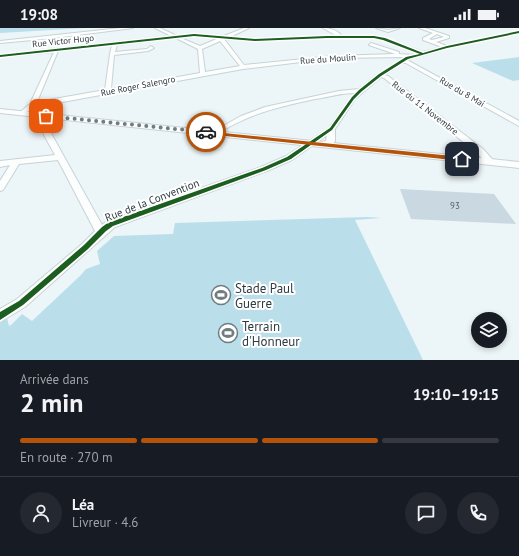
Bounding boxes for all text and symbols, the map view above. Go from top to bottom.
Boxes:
text: 19:08 [20,5,58,24]
street label: Rue Victor Hugo [31,32,95,49]
street label: Rue du Moulin [300,51,356,66]
street label: Rue Roger Salengro [100,73,176,98]
street label: Rue du 8 Mai [438,74,487,109]
street label: Rue du 11 Novembre [390,78,461,137]
pin [29,99,63,133]
icon: bag [35,105,57,127]
courier [186,112,226,152]
icon: car [195,121,217,143]
pin [445,142,479,176]
icon: home [451,148,473,170]
street label: Rue de la Convention [103,176,201,224]
house number: 93 [450,200,460,211]
place label: Stade Paul Guerre [235,280,294,312]
sports icon: Stade Paul Guerre [210,284,232,306]
map controls [471,312,507,348]
button: layers [471,312,507,348]
place label: Terrain d'Honneur [242,318,300,350]
sports icon: Terrain d'Honneur [217,322,239,344]
text: Arrivée dans [20,371,89,388]
text: 19:10–19:15 [413,385,499,404]
text: 2 min [20,386,83,419]
text: En route · 270 m [20,449,113,466]
button: person [20,492,62,534]
button: chat [405,492,447,534]
button: phone [457,492,499,534]
text: Léa [72,495,94,514]
text: Livreur · 4.6 [72,514,138,531]

